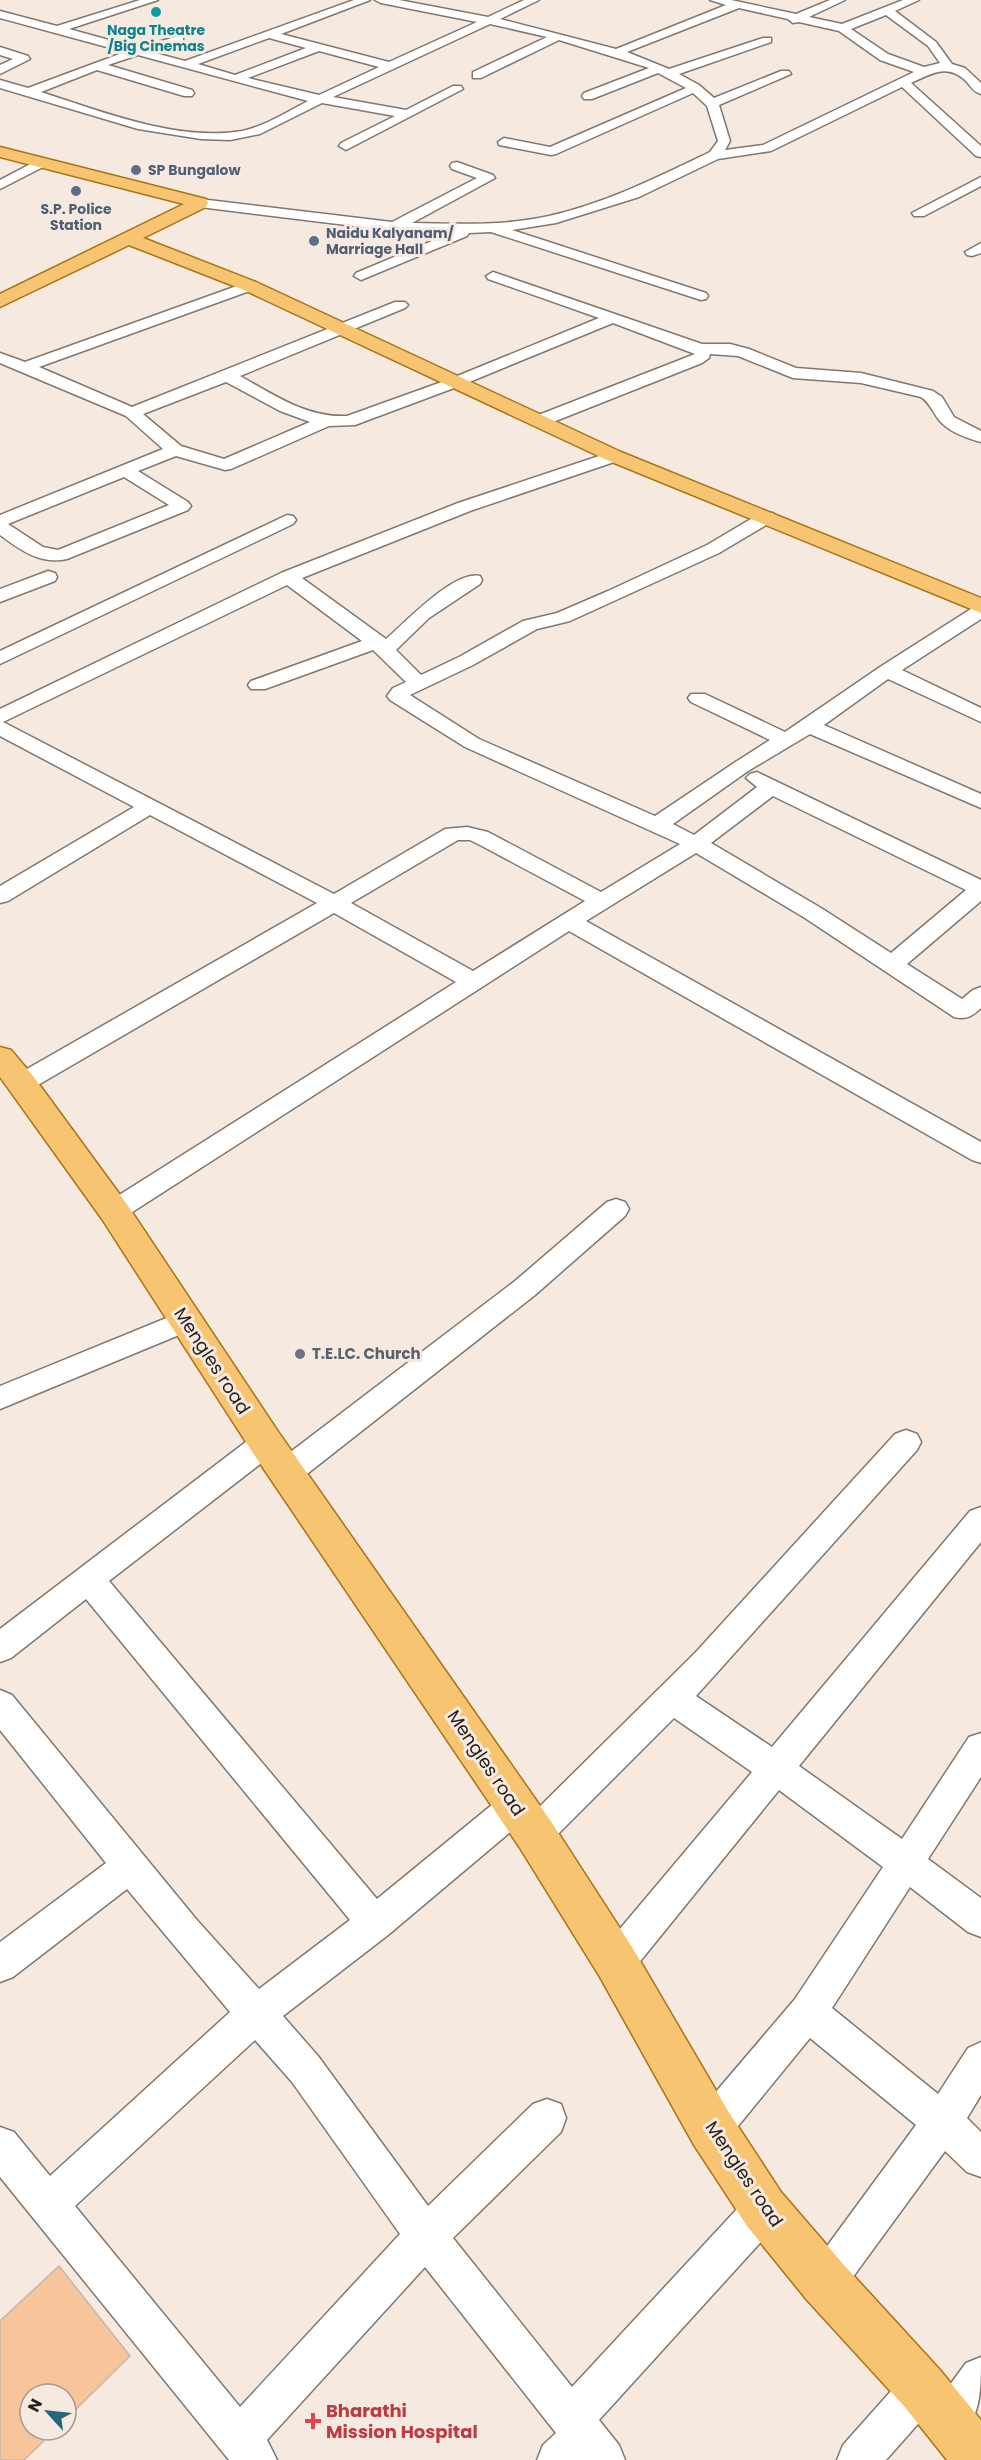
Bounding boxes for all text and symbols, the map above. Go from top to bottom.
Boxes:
marker: Naga Theatre /Big Cinemas [149,5,163,19]
place label: Naga Theatre /Big Cinemas [107,20,205,56]
place label: SP Bungalow [148,160,241,180]
marker: SP Bungalow [129,163,143,177]
marker: S.P. Police Station [69,184,83,198]
place label: S.P. Police Station [40,199,112,235]
place label: Naidu Kalyanam/ Marriage Hall [326,223,455,259]
marker: Naidu Kalyanam/ Marriage Hall [307,234,321,248]
street label: Mengles road [169,1302,256,1419]
place label: T.E.LC. Church [312,1343,421,1364]
marker: T.E.LC. Church [293,1347,307,1361]
street label: Mengles road [442,1705,531,1821]
street label: Mengles road [700,2116,789,2232]
north arrow [18,2382,78,2442]
text: N [22,2395,48,2416]
place label: Bharathi Mission Hospital [326,2398,478,2444]
marker: Bharathi Mission Hospital [304,2412,322,2430]

